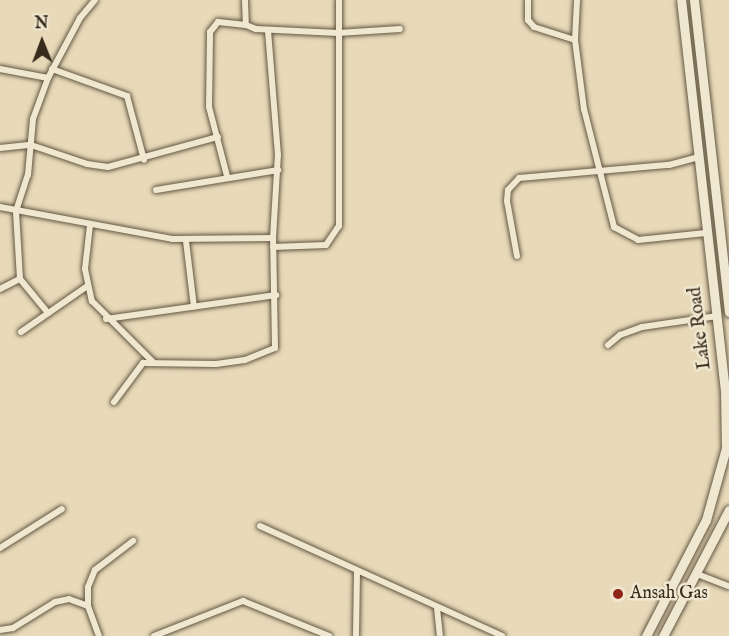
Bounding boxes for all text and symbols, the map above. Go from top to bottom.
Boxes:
north arrow [12,12,72,72]
text: N [35,14,49,34]
street label: Lake Road [685,286,717,370]
place label: Ansah Gas [630,583,708,605]
marker: Ansah Gas [611,587,625,601]

